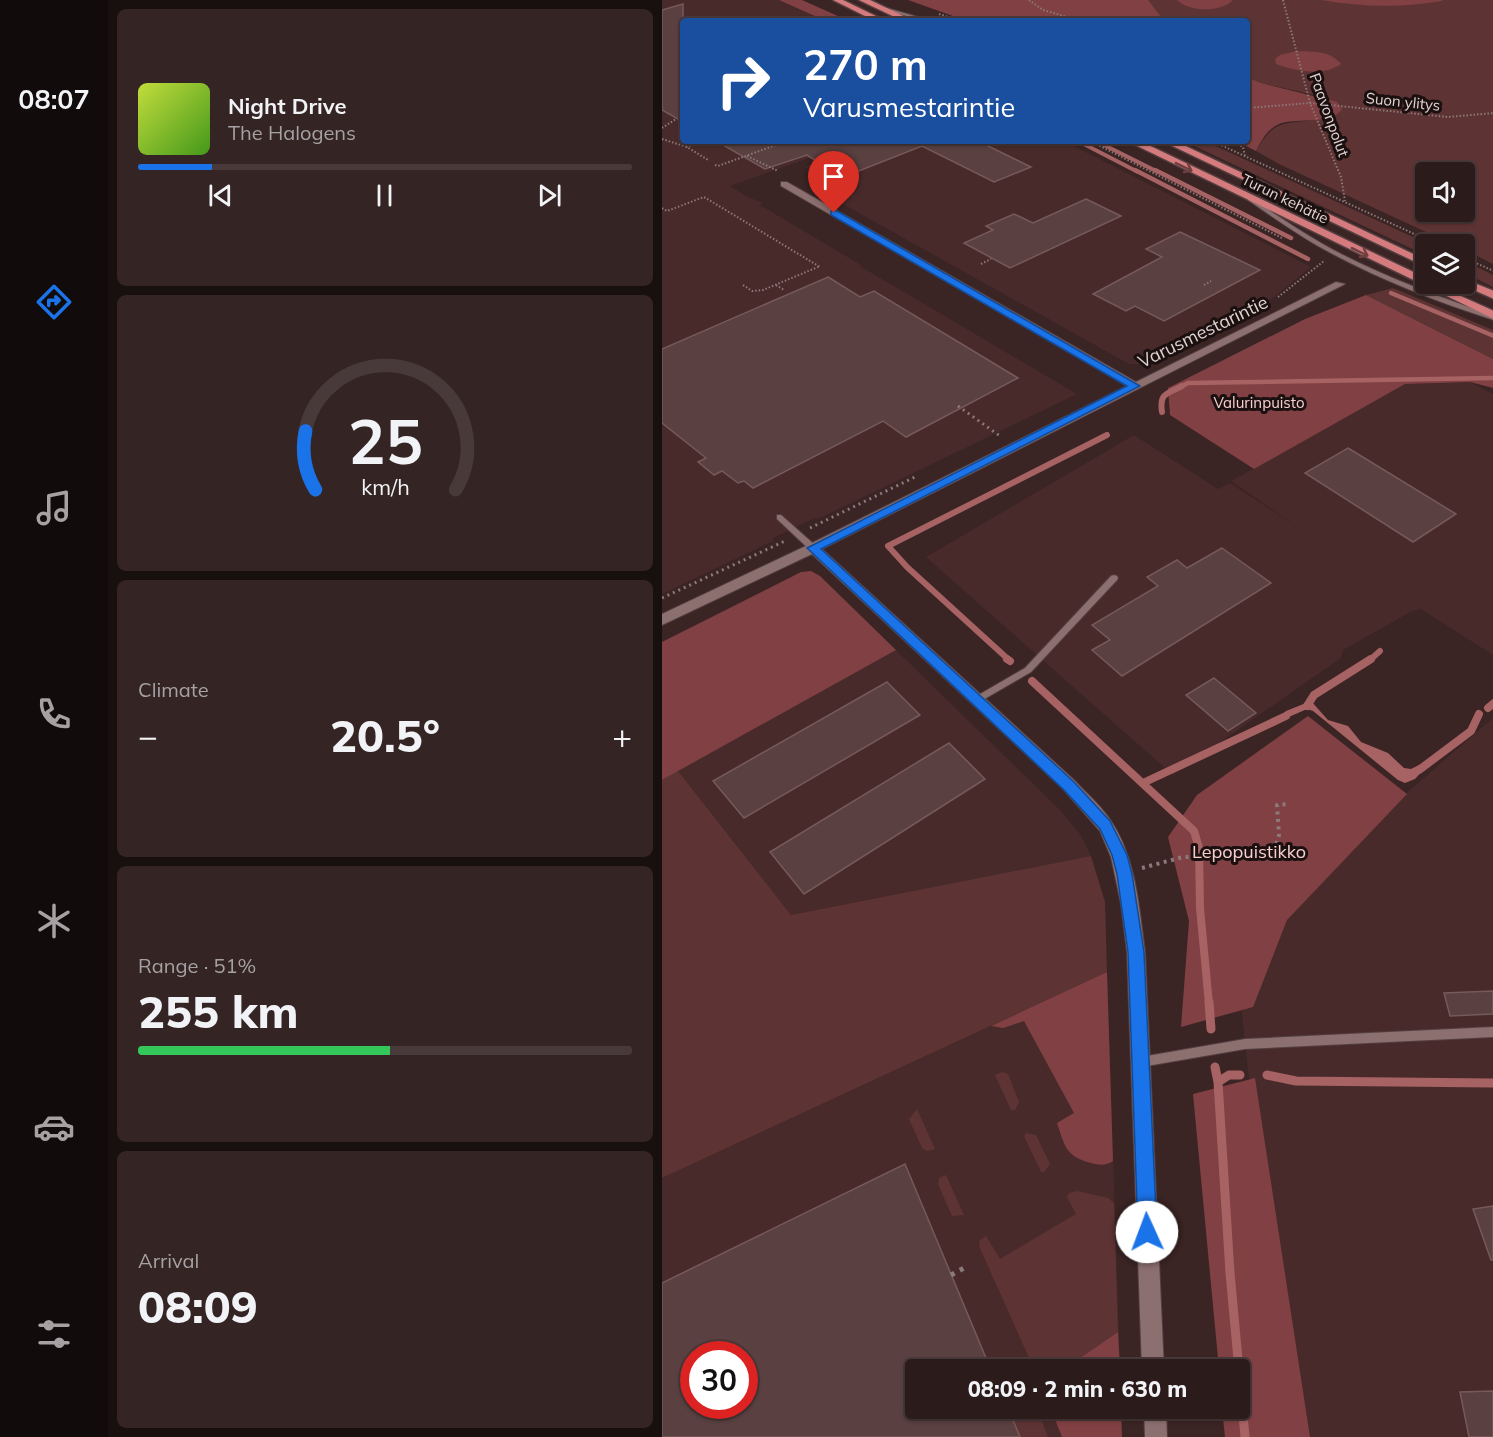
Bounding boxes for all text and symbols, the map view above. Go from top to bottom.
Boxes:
text: 270 m [803,38,928,91]
icon: right [704,42,782,120]
street label: Paavonpolut [1306,70,1353,159]
text: 08:07 [18,82,90,116]
street label: Suon ylitys [1365,88,1441,115]
text: Varusmestarintie [803,90,1015,124]
text: Night Drive [228,92,347,120]
text: The Halogens [228,120,356,145]
pin [808,151,859,213]
icon: arrive [817,160,850,193]
one-way arrow [1175,162,1193,173]
map controls [1415,162,1475,294]
button: sound [1415,162,1475,222]
street label: Turun kehätie [1239,169,1332,228]
icon: previous [204,179,237,212]
icon: pause [368,179,401,212]
icon: next [533,179,566,212]
button: layers [1415,234,1475,294]
one-way arrow [1350,246,1368,258]
icon: directions [33,281,75,323]
street label: Varusmestarintie [1134,290,1271,373]
park label: Valurinpuisto [1214,393,1304,412]
text: 25 [348,401,422,480]
text: km/h [361,473,409,500]
icon: music [33,487,75,529]
text: Climate [138,677,209,702]
icon: phone [33,693,75,735]
text: 20.5° [330,707,440,763]
text: − [138,715,158,756]
text: + [612,715,632,756]
park label: Lepopuistikko [1192,840,1306,863]
icon: climate [33,900,75,942]
text: Range · 51% [138,953,256,978]
text: 255 km [138,983,299,1039]
icon: car [33,1106,75,1148]
position arrow [1115,1200,1179,1264]
text: Arrival [138,1248,199,1273]
text: 08:09 [138,1278,258,1334]
icon: filters [33,1313,75,1355]
speed limit sign: 30 [680,1341,758,1419]
text: 08:09 · 2 min · 630 m [968,1375,1187,1403]

